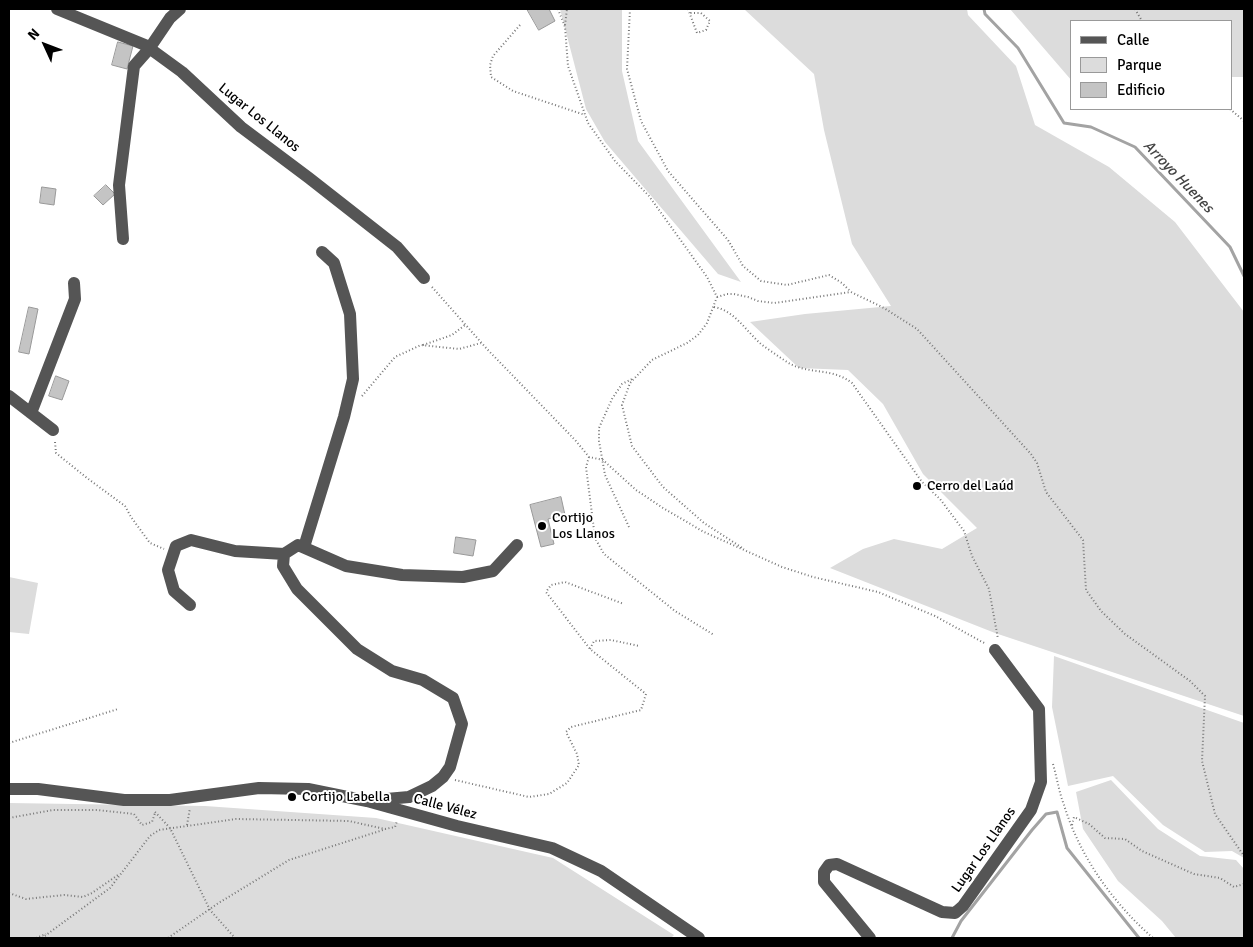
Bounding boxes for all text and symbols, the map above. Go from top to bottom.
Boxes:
north arrow [20,20,70,70]
legend [1070,20,1233,110]
text: N [24,25,43,44]
text: Calle [1117,31,1150,49]
text: Parque [1117,56,1162,74]
street label: Lugar Los Llanos [215,80,303,156]
text: Edificio [1117,81,1165,99]
water label: Arroyo Huenes [1139,137,1217,217]
place label: Cerro del Laúd [927,478,1014,494]
marker: Cerro del Laúd [911,480,923,492]
place label: Cortijo Los Llanos [552,510,615,542]
marker: Cortijo Los Llanos [536,520,548,532]
place label: Cortijo Labella [302,789,390,805]
street label: Calle Vélez [411,790,479,824]
marker: Cortijo Labella [286,791,298,803]
street label: Lugar Los Llanos [948,804,1020,896]

